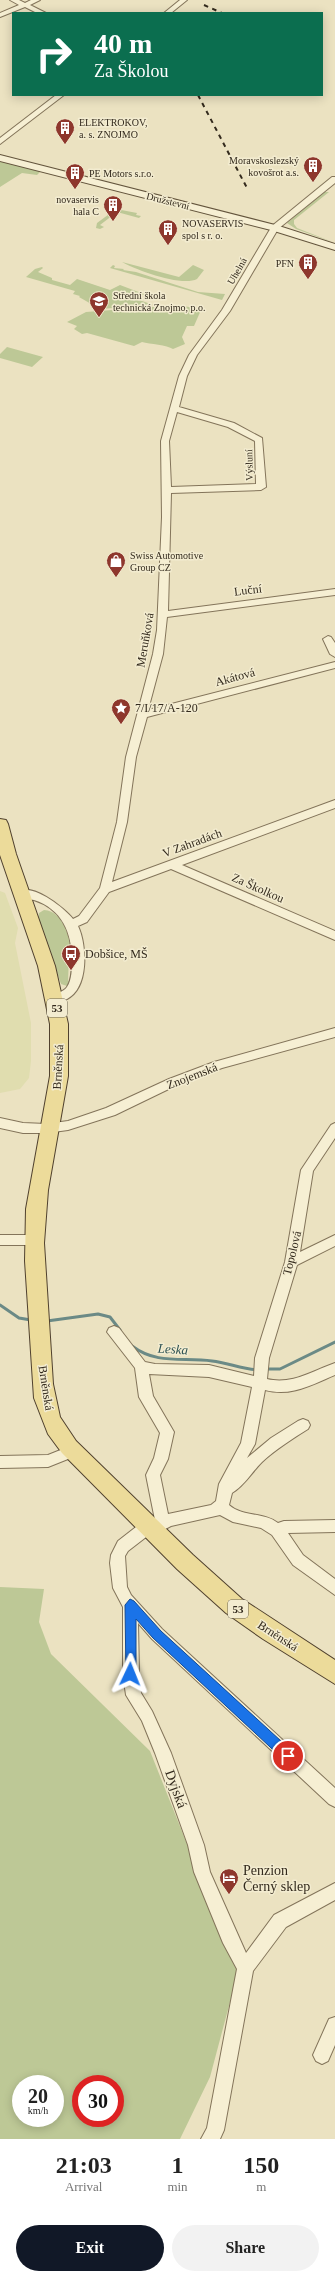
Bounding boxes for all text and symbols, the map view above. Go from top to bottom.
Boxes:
icon: right [28,28,80,80]
text: 40 m [94,28,152,59]
text: Za Školou [94,61,169,81]
building icon: ELEKTROKOV, a. s. ZNOJMO [54,117,76,145]
place label: ELEKTROKOV, a. s. ZNOJMO [79,117,147,140]
place label: Moravskoslezský kovošrot a.s. [229,155,299,178]
building icon: Moravskoslezský kovošrot a.s. [302,155,324,183]
building icon: PE Motors s.r.o. [64,162,86,190]
place label: PE Motors s.r.o. [89,168,154,179]
street label: Družstevní [145,190,191,212]
place label: novaservis hala C [56,194,99,217]
building icon: novaservis hala C [102,194,124,222]
building icon: NOVASERVIS spol s r. o. [157,218,179,246]
place label: NOVASERVIS spol s r. o. [182,218,243,241]
building icon: PFN [297,252,319,280]
street label: Uhelná [225,255,249,286]
place label: PFN [276,258,294,269]
school or university icon: Střední škola technická Znojmo, p.o. [88,290,110,318]
place label: Střední škola technická Znojmo, p.o. [113,290,205,313]
street label: Výsluní [243,449,255,481]
shop icon: Swiss Automotive Group CZ [105,550,127,578]
place label: Swiss Automotive Group CZ [130,550,204,573]
street label: Luční [233,581,263,599]
street label: Meruňková [133,611,157,668]
street label: Akátová [214,665,257,689]
place icon: 7/I/17/A-120 [110,697,132,725]
place label: 7/I/17/A-120 [135,701,198,715]
street label: V Zahradách [160,826,224,860]
street label: Za Školkou [230,870,286,906]
bus stop icon: Dobšice, MŠ [60,943,82,971]
place label: Dobšice, MŠ [85,947,148,961]
road number: 53 [47,999,67,1017]
street label: Brněnská [50,1043,66,1090]
street label: Znojemská [165,1060,220,1092]
street label: Topolová [280,1229,304,1277]
water label: Leska [156,1340,189,1358]
street label: Brněnská [36,1365,57,1412]
road number: 53 [228,1600,248,1618]
street label: Brněnská [255,1618,301,1655]
position arrow [109,1653,151,1695]
pin [271,1739,305,1773]
icon: arrive [277,1745,299,1767]
street label: Dyjská [162,1768,190,1811]
place label: Penzion Černý sklep [243,1863,310,1894]
hotel icon: Penzion Černý sklep [218,1867,240,1895]
speed limit sign: 30 [72,2075,124,2127]
text: 20 [28,2085,48,2107]
text: km/h [28,2105,48,2116]
text: 21:03 [56,2152,112,2178]
text: 1 [171,2152,183,2178]
text: 150 [243,2152,279,2178]
text: Arrival [65,2179,102,2194]
text: min [167,2179,188,2194]
text: m [256,2179,266,2194]
button: Exit [16,2225,164,2271]
button: Share [172,2225,319,2271]

